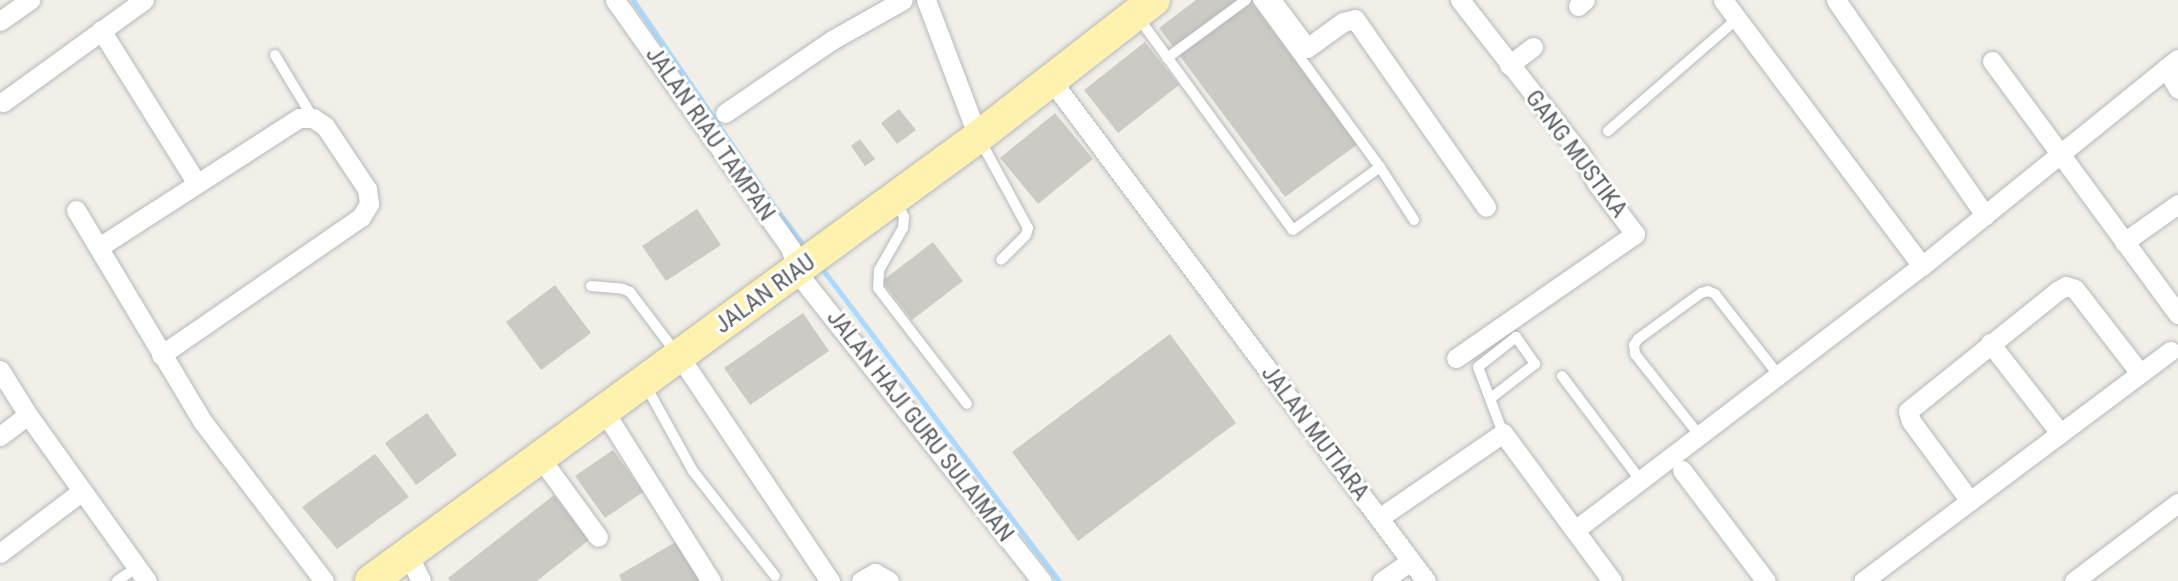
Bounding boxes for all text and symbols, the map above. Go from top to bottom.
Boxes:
street label: JALAN RIAU TAMPAN [639,41,781,227]
street label: GANG MUSTIKA [1519,85,1633,223]
street label: JALAN RIAU [709,248,821,340]
street label: JALAN HAJI GURU SULAIMAN [820,304,1020,548]
street label: JALAN MUTIARA [1255,360,1375,506]

